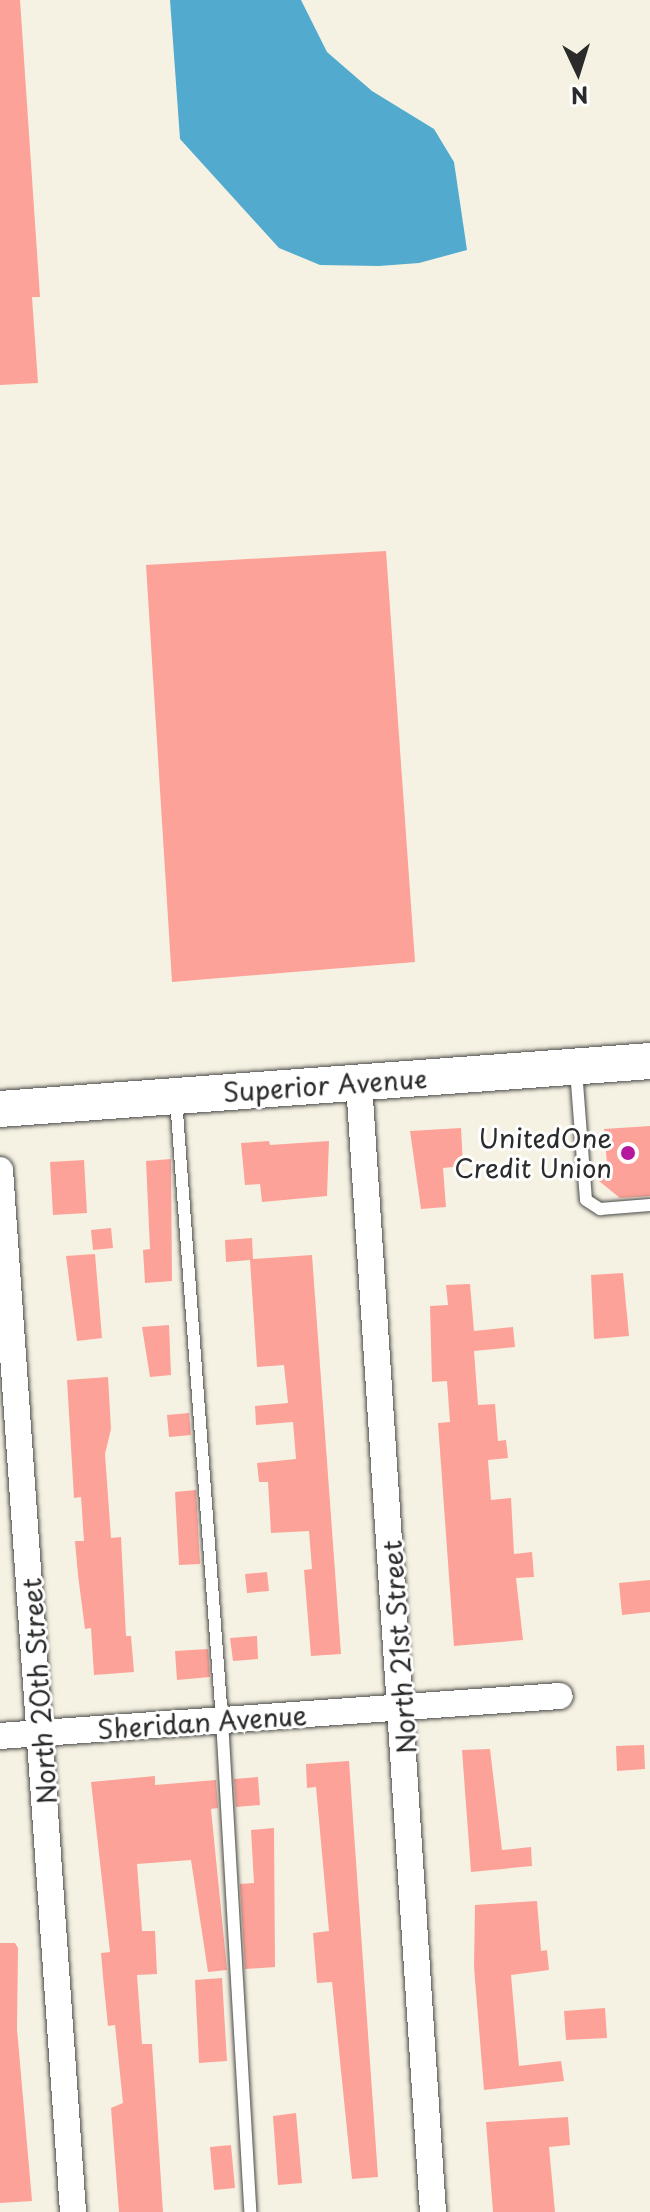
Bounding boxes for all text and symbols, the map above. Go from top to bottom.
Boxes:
north arrow [538,32,618,112]
text: N [570,79,590,114]
street label: Superior Avenue [223,1062,427,1108]
place label: UnitedOne Credit Union [452,1122,612,1184]
marker: UnitedOne Credit Union [619,1144,637,1162]
street label: North 21st Street [376,1537,422,1757]
street label: North 20th Street [15,1576,63,1806]
street label: Sheridan Avenue [97,1699,307,1745]

